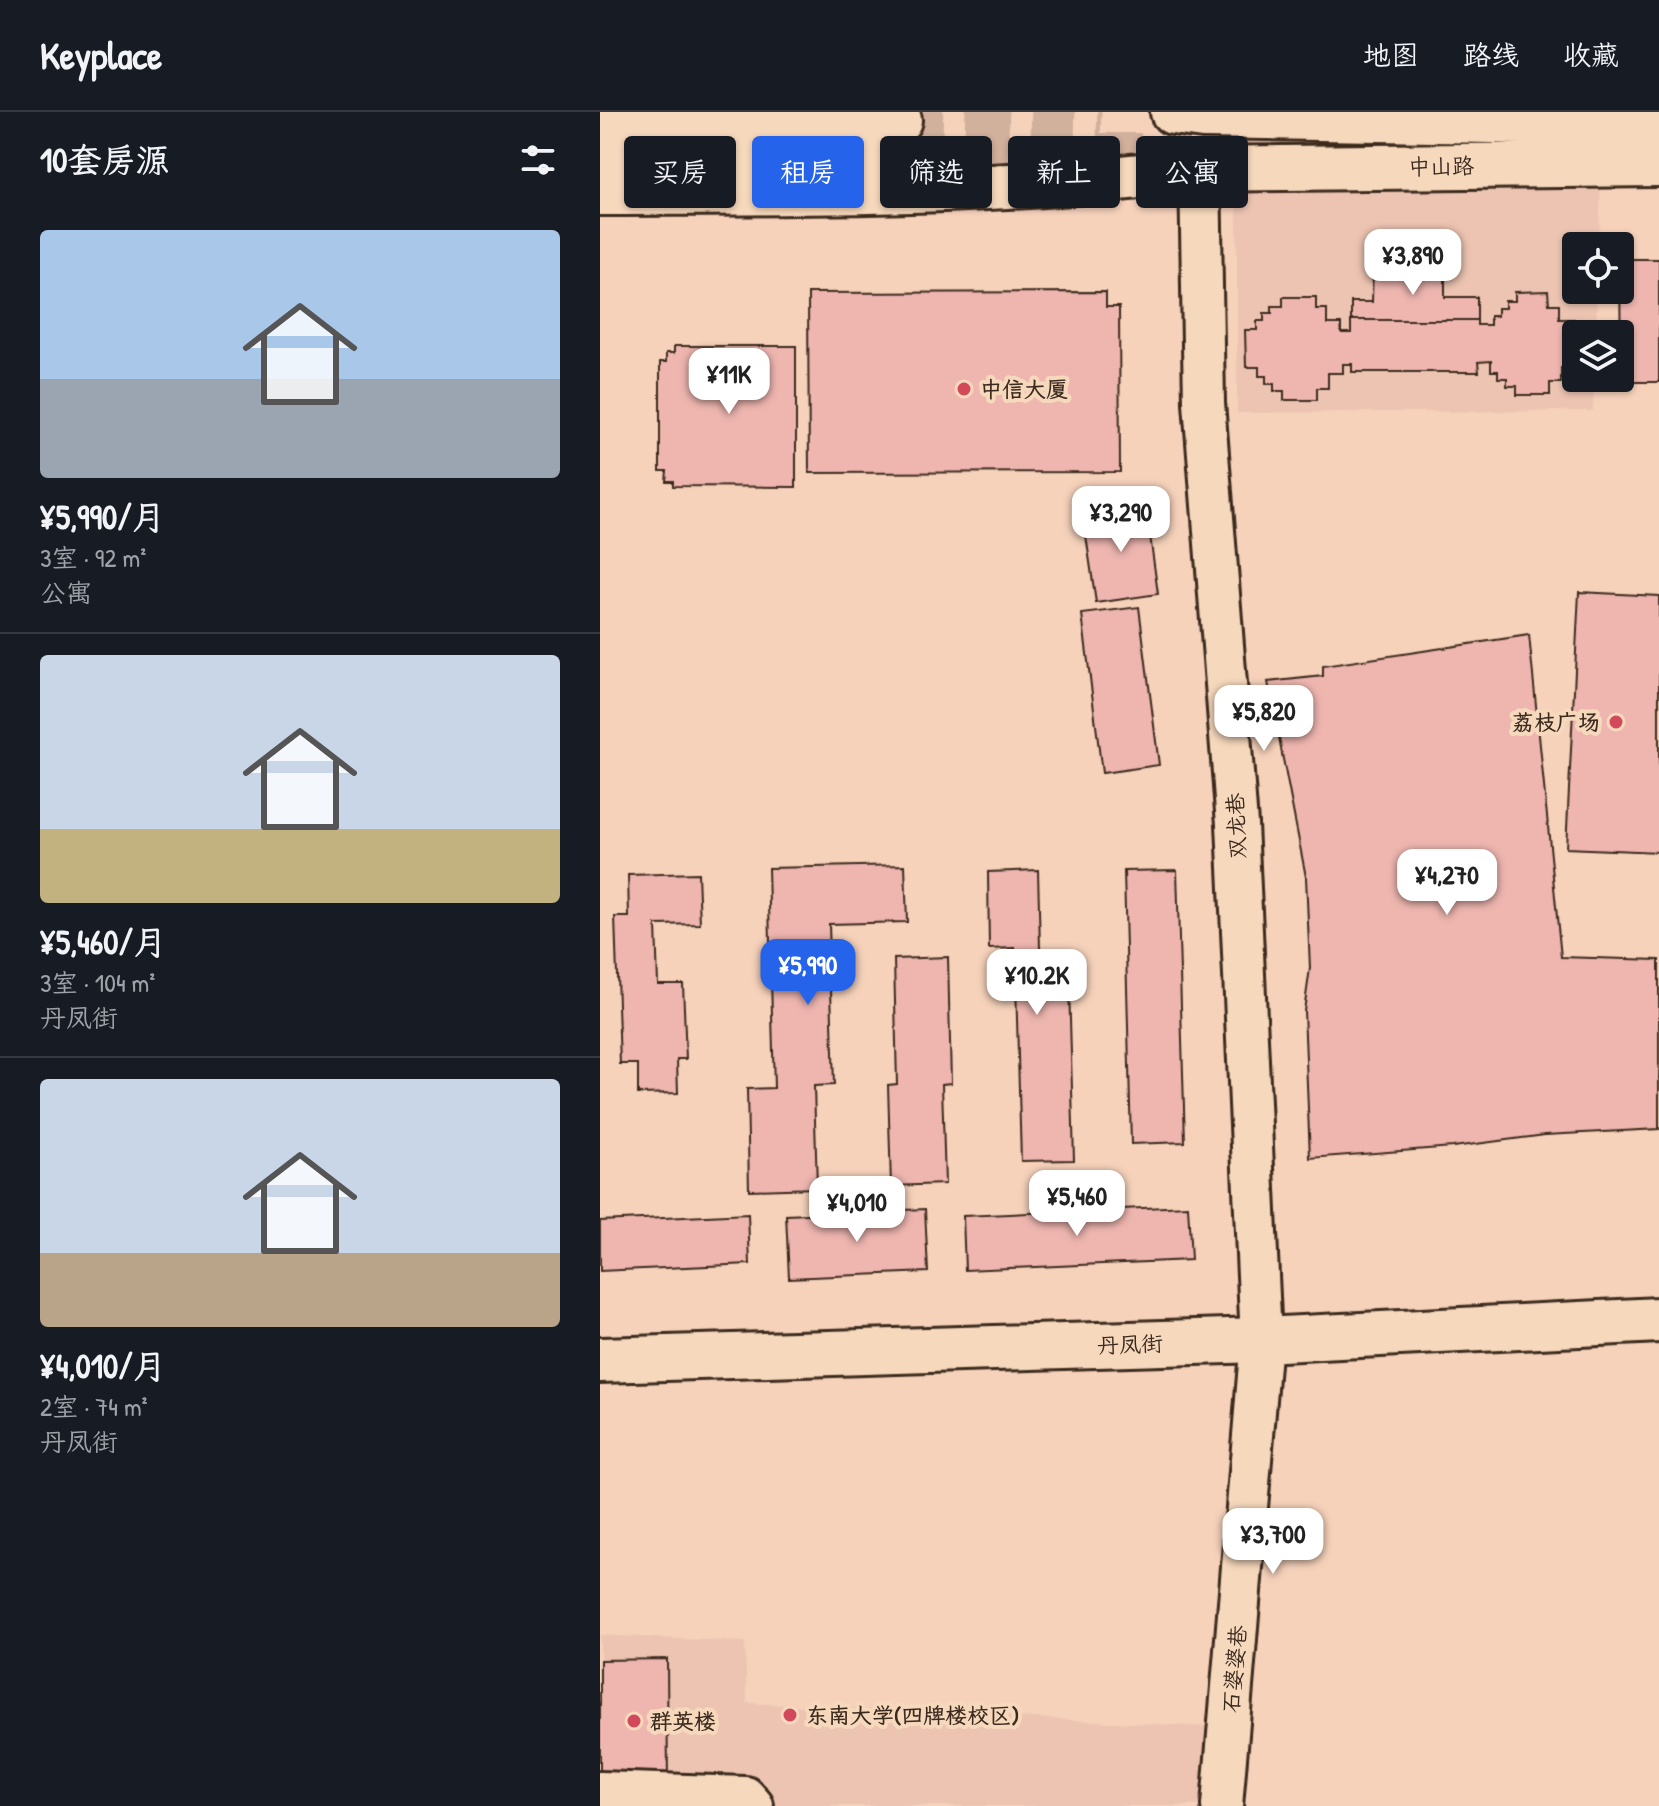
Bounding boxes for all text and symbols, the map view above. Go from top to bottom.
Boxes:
text: Keyplace [40,29,162,81]
text: 地图 [1363,36,1419,74]
text: 路线 [1463,36,1519,74]
text: 收藏 [1563,36,1619,74]
chip: 买房 [624,136,736,208]
chip: 租房 [752,136,864,208]
chip: 筛选 [880,136,992,208]
chip: 新上 [1008,136,1120,208]
chip: 公寓 [1136,136,1248,208]
text: 10套房源 [40,137,170,183]
icon: filters [516,138,560,182]
street label: 中山路 [1408,150,1474,182]
pin: ¥3,890 [1348,229,1478,297]
map controls [1562,232,1634,392]
button: locate [1562,232,1634,304]
text: ¥3,890 [1382,237,1444,272]
icon: home [228,282,372,426]
button: layers [1562,320,1634,392]
pin: ¥11K [682,348,776,416]
text: ¥11K [707,356,751,391]
place label: 中信大厦 [980,374,1068,404]
marker: 中信大厦 [955,380,973,398]
pin: ¥3,290 [1056,486,1186,554]
text: ¥5,990/月 [40,494,166,540]
text: ¥3,290 [1090,494,1152,529]
text: 3室 · 92 m² [40,540,146,575]
text: 公寓 [40,575,92,610]
pin: ¥5,820 [1199,685,1329,753]
text: ¥5,820 [1232,693,1296,728]
icon: home [228,707,372,851]
place label: 荔枝广场 [1512,707,1600,737]
marker: 荔枝广场 [1607,713,1625,731]
street label: 双龙巷 [1219,792,1253,860]
pin: ¥4,270 [1382,849,1512,917]
text: ¥4,270 [1415,857,1479,892]
text: ¥5,460/月 [40,919,167,965]
pin: ¥5,990 [743,939,873,1007]
text: ¥5,990 [778,947,838,982]
pin: ¥10.2K [972,949,1102,1017]
text: ¥10.2K [1005,957,1069,992]
text: 3室 · 104 m² [40,965,155,1000]
text: 丹凤街 [40,1000,118,1035]
icon: home [228,1131,372,1275]
pin: ¥5,460 [1012,1170,1142,1238]
pin: ¥4,010 [792,1176,922,1244]
text: ¥5,460 [1047,1178,1107,1213]
text: ¥4,010 [827,1184,887,1219]
street label: 丹凤街 [1096,1328,1164,1360]
text: ¥4,010/月 [40,1343,167,1389]
text: 2室 · 74 m² [40,1389,148,1424]
text: 丹凤街 [40,1424,118,1459]
pin: ¥3,700 [1208,1508,1338,1576]
text: ¥3,700 [1240,1516,1306,1551]
street label: 石婆婆巷 [1215,1624,1253,1714]
place label: 东南大学(四牌楼校区) [806,1700,1019,1730]
place label: 群英楼 [650,1706,716,1736]
marker: 东南大学(四牌楼校区) [781,1706,799,1724]
marker: 群英楼 [625,1712,643,1730]

